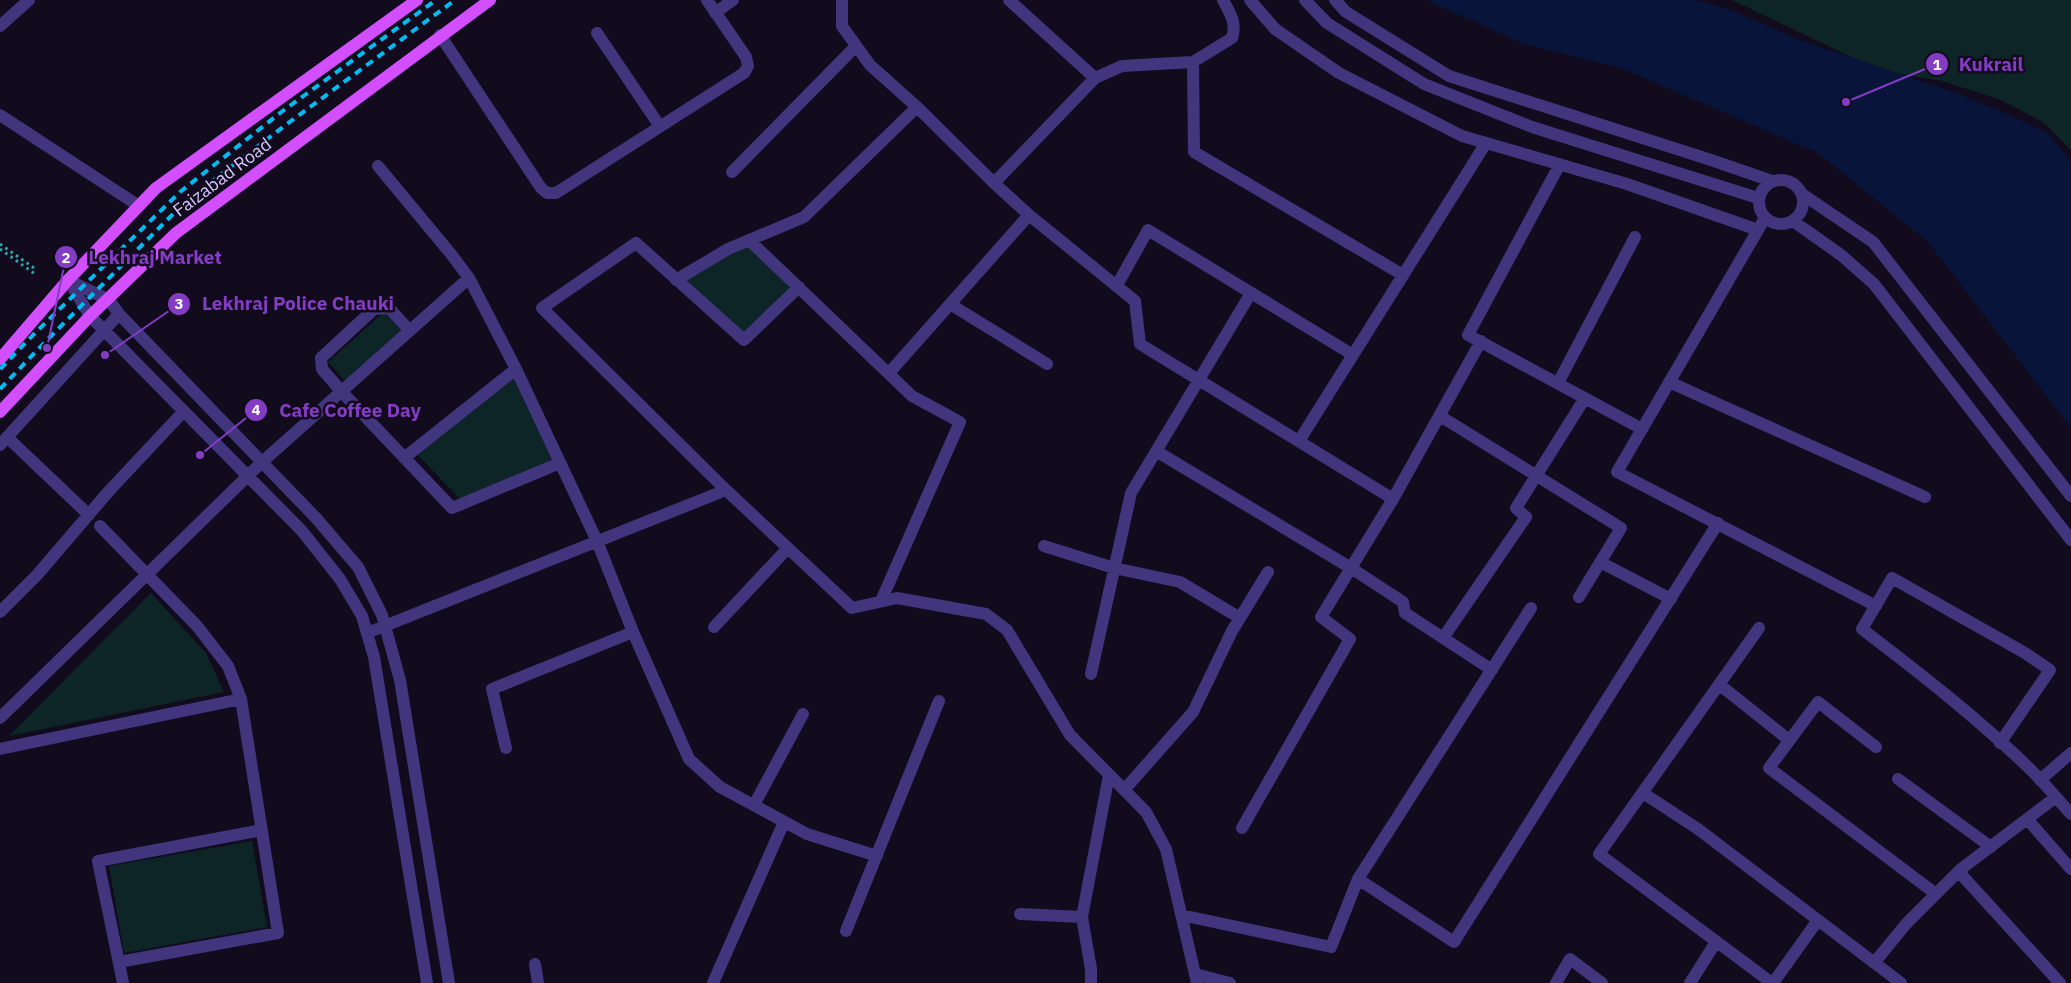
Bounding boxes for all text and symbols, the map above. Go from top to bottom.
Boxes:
callout: Kukrail [1924,47,2034,81]
text: Kukrail [1959,52,2024,76]
text: 1 [1932,55,1942,74]
street label: Faizabad Road [168,132,276,222]
callout: Lekhraj Market [54,240,232,274]
text: Lekhraj Market [88,245,222,269]
text: 2 [61,248,71,267]
callout: Lekhraj Police Chauki [166,287,404,321]
text: Lekhraj Police Chauki [202,291,394,315]
text: 3 [174,294,184,313]
callout: Cafe Coffee Day [244,393,430,427]
text: Cafe Coffee Day [279,398,422,422]
text: 4 [251,400,261,419]

